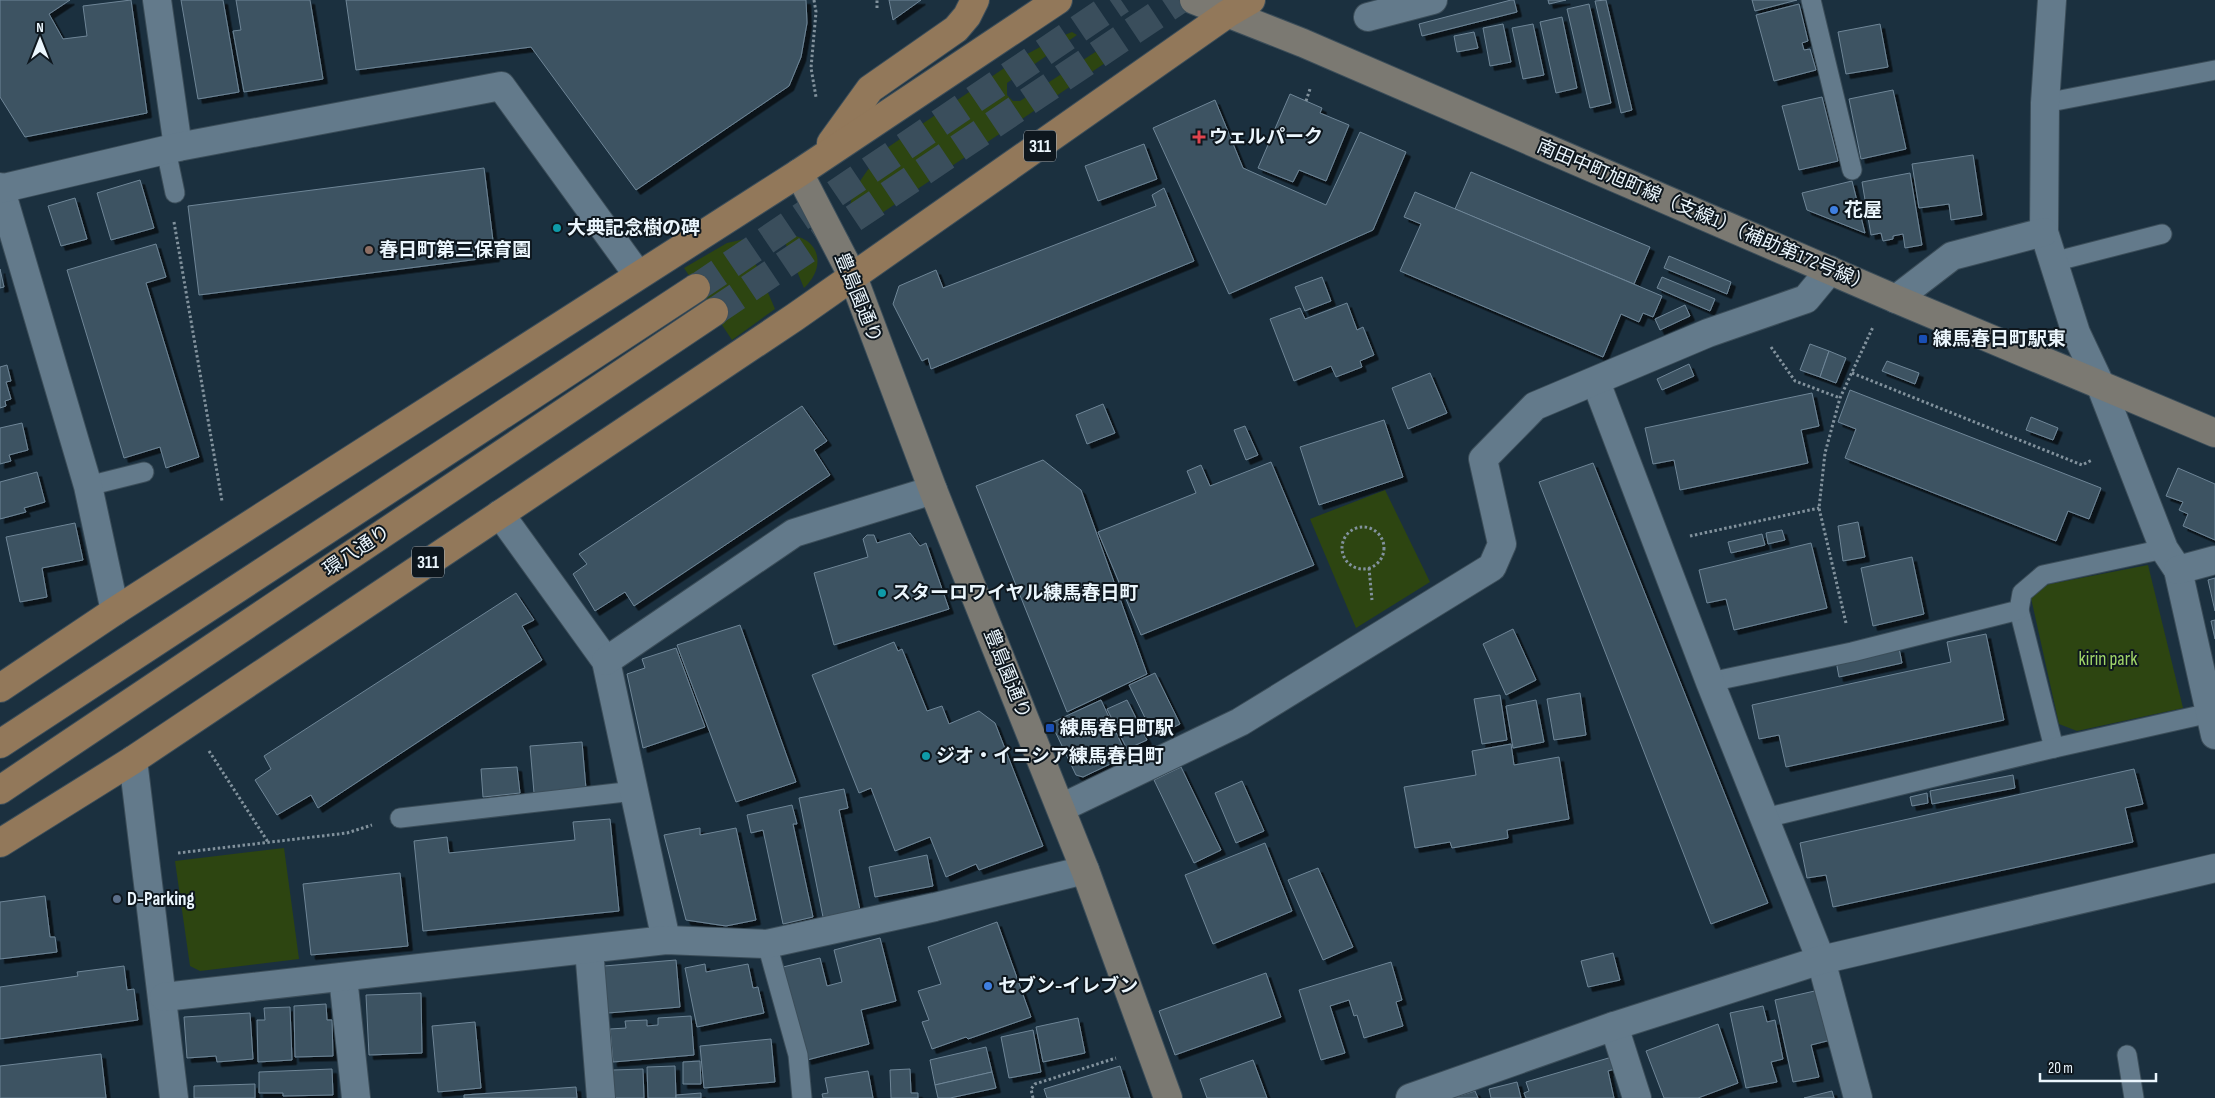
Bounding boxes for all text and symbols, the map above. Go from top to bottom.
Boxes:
north arrow [15,15,65,65]
text: N [36,19,44,36]
place label: ウェルパーク [1209,126,1323,149]
road number: 311 [1024,130,1056,162]
marker: ウェルパーク [1193,131,1205,143]
street label: 南田中町旭町線（支線1）（補助第172号線） [1533,135,1875,297]
place label: 花屋 [1844,199,1882,222]
marker: 花屋 [1828,204,1840,216]
place label: 大典記念樹の碑 [567,217,700,240]
marker: 大典記念樹の碑 [551,222,563,234]
place label: 春日町第三保育園 [379,239,531,262]
marker: 春日町第三保育園 [363,244,375,256]
street label: 豊島園通り [830,250,886,346]
place label: 練馬春日町駅東 [1933,328,2066,351]
marker: 練馬春日町駅東 [1917,333,1929,345]
street label: 環八通り [319,520,395,582]
road number: 311 [412,546,444,578]
place label: スターロワイヤル練馬春日町 [892,582,1138,605]
marker: スターロワイヤル練馬春日町 [876,587,888,599]
street label: 豊島園通り [979,626,1035,722]
park label: kirin park [2079,648,2138,671]
place label: 練馬春日町駅 [1060,717,1174,740]
marker: 練馬春日町駅 [1044,722,1056,734]
place label: ジオ・イニシア練馬春日町 [936,745,1164,768]
marker: ジオ・イニシア練馬春日町 [920,750,932,762]
place label: D-Parking [127,888,194,911]
marker: D-Parking [111,893,123,905]
place label: セブン-イレブン [998,975,1138,998]
marker: セブン-イレブン [982,980,994,992]
scale bar [2040,1050,2156,1082]
text: 20 m [2048,1059,2073,1078]

